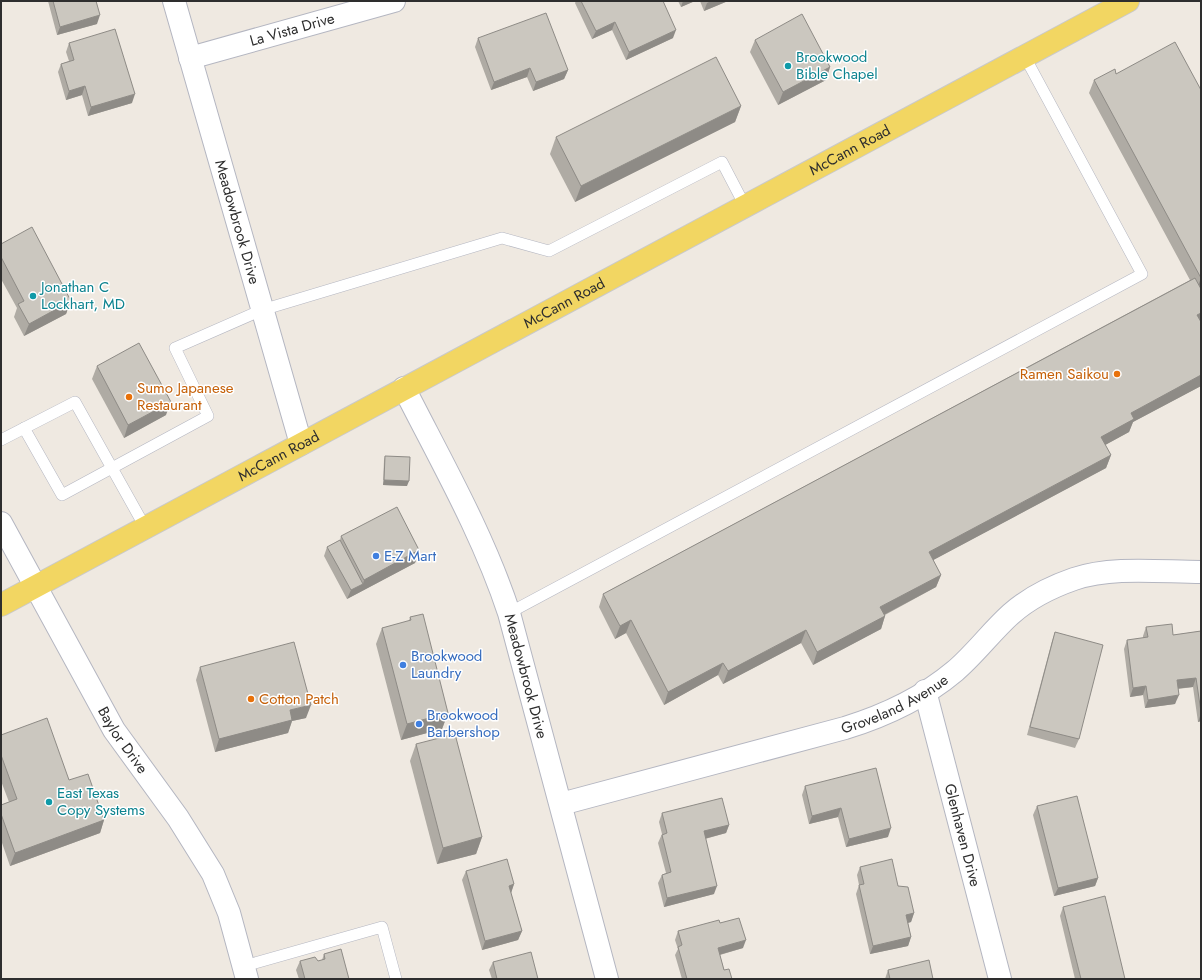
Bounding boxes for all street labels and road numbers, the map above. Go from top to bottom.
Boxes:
street label: La Vista Drive [247,7,337,52]
street label: McCann Road [805,119,894,181]
street label: Meadowbrook Drive [209,157,266,287]
street label: McCann Road [520,272,609,334]
street label: McCann Road [234,425,323,487]
street label: Meadowbrook Drive [499,611,553,741]
street label: Groveland Avenue [838,669,953,740]
street label: Baylor Drive [92,703,153,778]
street label: Glenhaven Drive [939,781,987,889]

